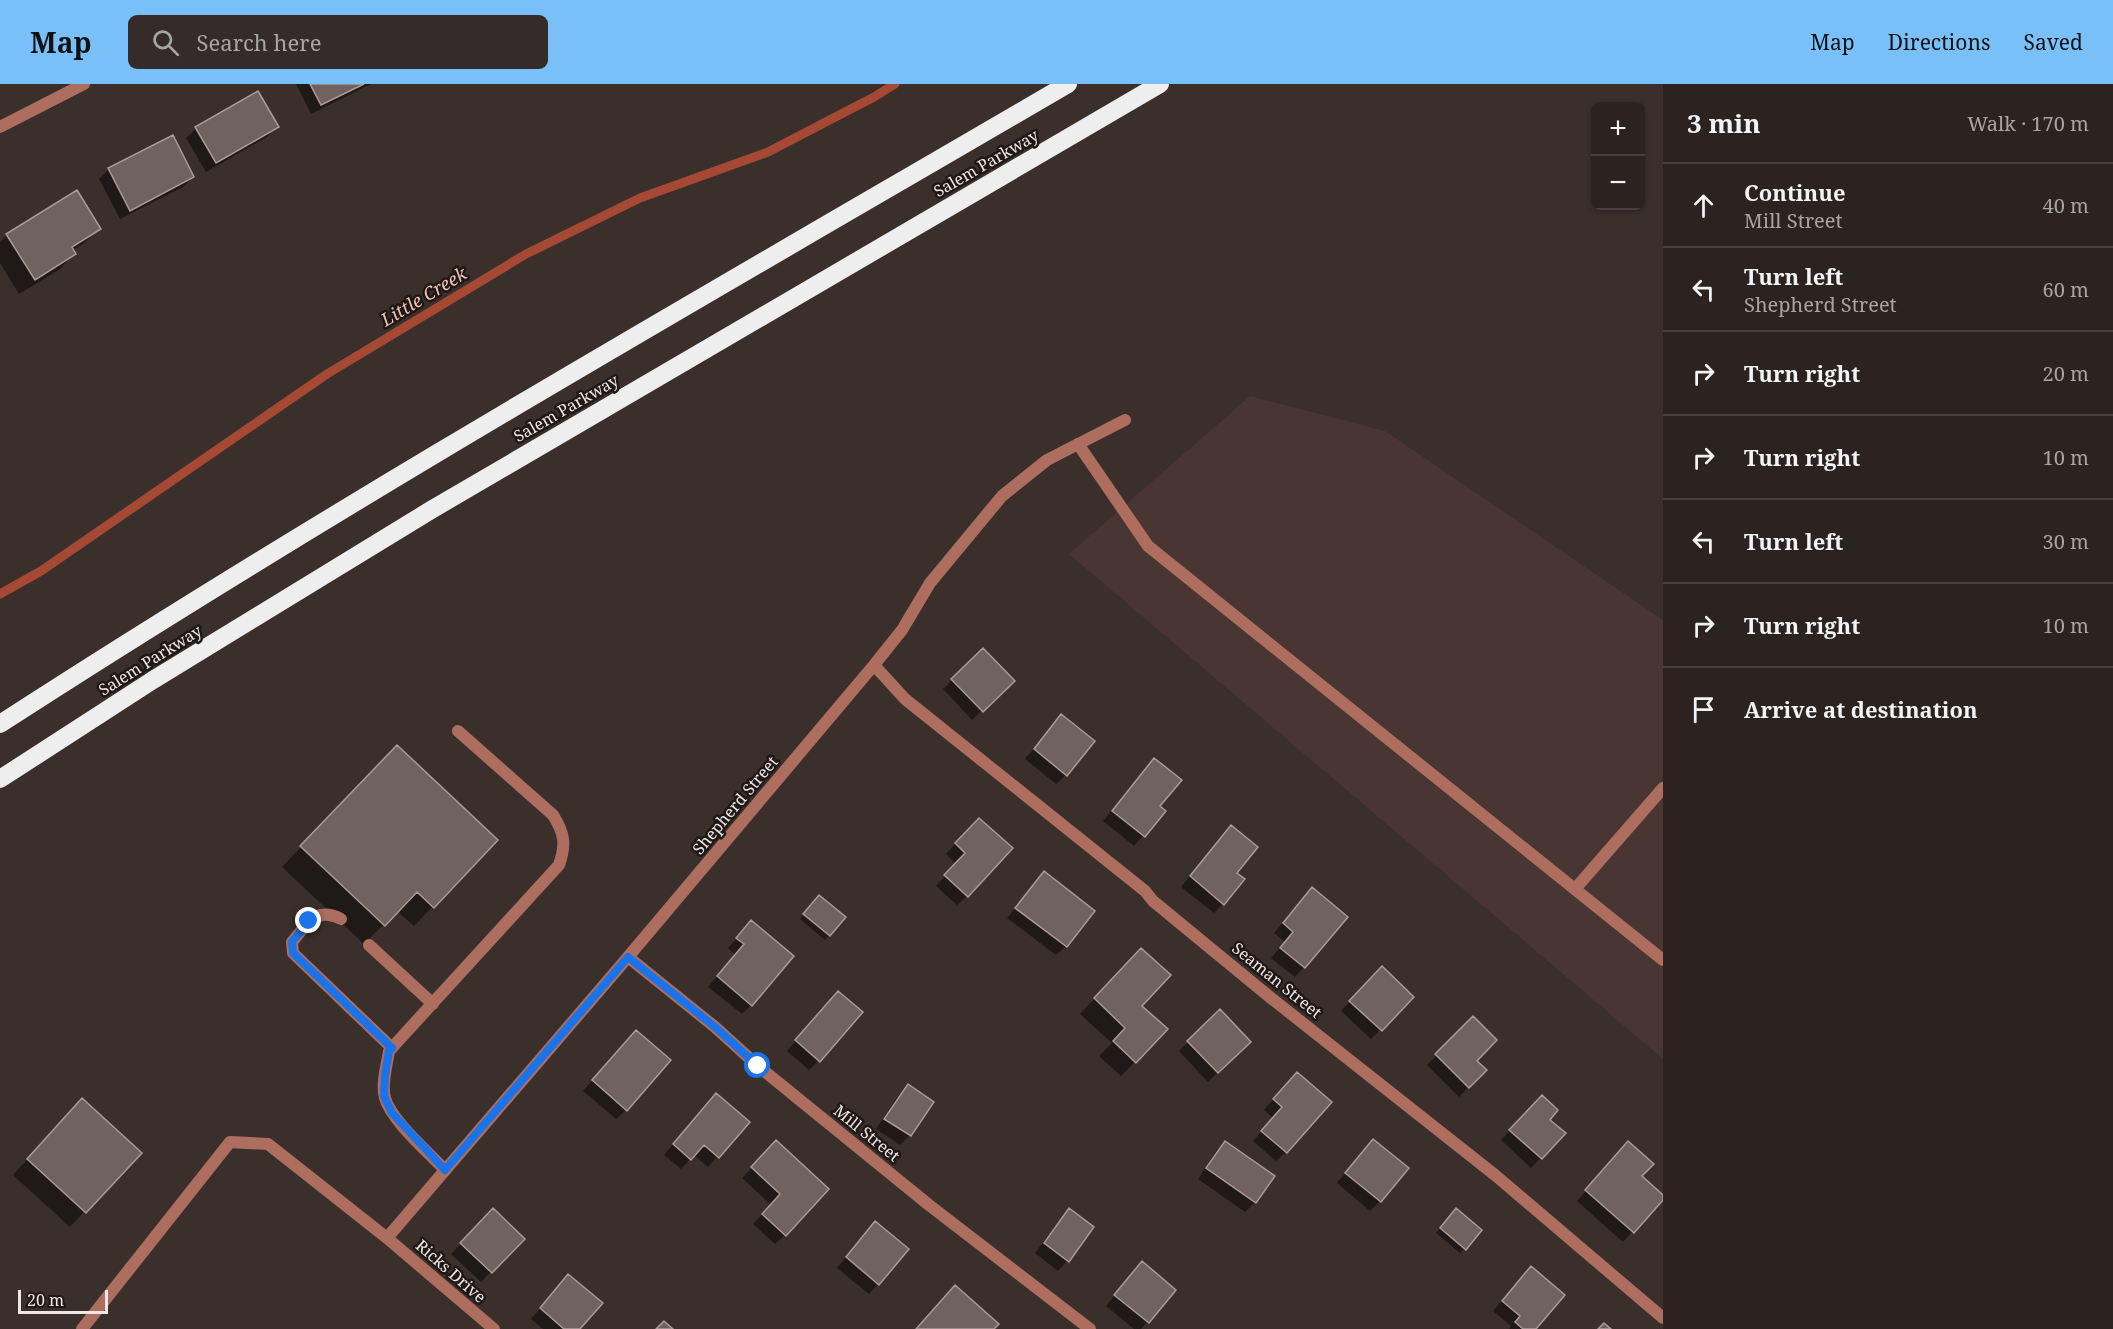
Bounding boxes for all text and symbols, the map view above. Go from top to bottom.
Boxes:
search box [128,15,548,69]
text: Map [30,23,92,61]
icon: search [149,26,182,59]
text: Search here [197,27,321,57]
text: Map [1810,28,1855,56]
text: Directions [1888,28,1990,56]
text: Saved [2023,28,2083,56]
map controls [1591,102,1645,210]
button: + [1591,102,1645,156]
text: 3 min [1687,105,1761,141]
text: Walk · 170 m [1967,110,2089,137]
street label: Salem Parkway [930,124,1043,202]
button: − [1591,156,1645,210]
text: Continue [1744,177,1846,207]
icon: ahead [1687,189,1720,222]
text: 40 m [2043,192,2089,219]
text: Mill Street [1744,207,1843,234]
water label: Little Creek [375,261,472,332]
text: Turn left [1744,261,1843,291]
icon: left [1687,273,1720,306]
text: 60 m [2043,276,2089,303]
text: Shepherd Street [1744,291,1897,318]
icon: right [1687,357,1720,390]
text: Turn right [1744,358,1860,388]
text: 20 m [2043,360,2089,387]
street label: Salem Parkway [510,369,623,447]
icon: right [1687,441,1720,474]
text: Turn right [1744,442,1860,472]
text: 10 m [2043,444,2089,471]
icon: left [1687,525,1720,558]
text: Turn left [1744,526,1843,556]
text: 30 m [2043,528,2089,555]
icon: right [1687,609,1720,642]
text: Turn right [1744,610,1860,640]
text: 10 m [2043,612,2089,639]
street label: Salem Parkway [94,619,207,700]
icon: arrive [1687,693,1720,726]
text: Arrive at destination [1744,694,1978,724]
street label: Shepherd Street [687,751,783,859]
route end [295,907,321,933]
street label: Seaman Street [1228,937,1327,1023]
route start [744,1052,770,1078]
street label: Mill Street [829,1100,905,1167]
street label: Ricks Drive [411,1234,491,1308]
scale bar [18,1287,108,1314]
text: 20 m [27,1289,64,1311]

